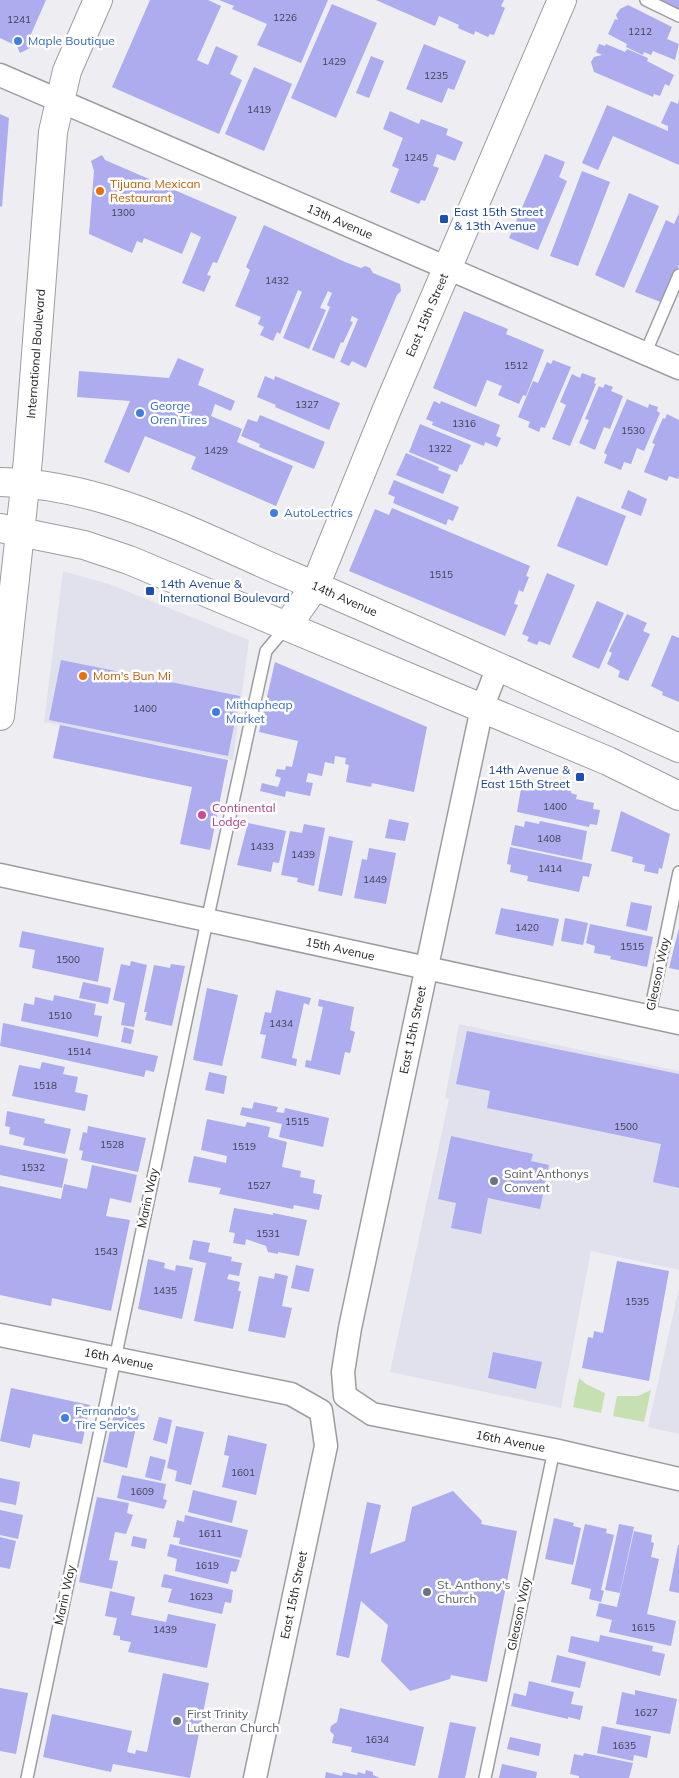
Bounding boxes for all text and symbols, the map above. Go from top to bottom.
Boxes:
house number: 1226 [273,11,297,24]
house number: 1241 [7,13,31,26]
house number: 1212 [628,25,652,38]
place label: Maple Boutique [28,33,115,48]
marker: Maple Boutique [12,35,24,47]
house number: 1429 [322,55,346,68]
house number: 1235 [424,69,448,82]
house number: 1419 [247,103,271,116]
house number: 1245 [404,151,428,164]
place label: Tijuana Mexican Restaurant [110,176,201,205]
marker: Tijuana Mexican Restaurant [94,185,106,197]
street label: 13th Avenue [305,200,375,242]
place label: East 15th Street & 13th Avenue [454,204,543,233]
house number: 1300 [111,206,135,219]
marker: East 15th Street & 13th Avenue [438,213,450,225]
street label: East 15th Street [402,271,451,359]
house number: 1432 [265,274,289,287]
street label: International Boulevard [23,288,48,419]
house number: 1512 [504,359,528,372]
place label: George Oren Tires [150,398,207,427]
house number: 1327 [295,398,319,411]
marker: George Oren Tires [134,407,146,419]
house number: 1316 [452,417,476,430]
house number: 1530 [621,424,645,437]
house number: 1322 [428,442,452,455]
house number: 1429 [204,444,228,457]
place label: AutoLectrics [284,505,353,520]
marker: AutoLectrics [268,507,280,519]
house number: 1515 [429,568,453,581]
place label: 14th Avenue & International Boulevard [160,576,290,605]
street label: 14th Avenue [309,577,380,619]
marker: 14th Avenue & International Boulevard [144,585,156,597]
place label: Mom's Bun Mi [93,668,171,683]
marker: Mom's Bun Mi [77,670,89,682]
place label: Mithapheap Market [226,697,293,726]
house number: 1400 [133,702,157,715]
marker: Mithapheap Market [210,706,222,718]
place label: 14th Avenue & East 15th Street [481,762,571,791]
marker: 14th Avenue & East 15th Street [574,771,586,783]
place label: Continental Lodge [212,800,276,829]
house number: 1400 [543,800,567,813]
marker: Continental Lodge [196,809,208,821]
house number: 1408 [537,832,561,845]
house number: 1433 [250,840,274,853]
house number: 1439 [291,848,315,861]
house number: 1414 [538,862,562,875]
house number: 1449 [363,873,387,886]
house number: 1420 [515,921,539,934]
street label: 15th Avenue [304,934,376,963]
street label: Gleason Way [642,935,673,1012]
house number: 1515 [620,940,644,953]
house number: 1500 [56,953,80,966]
street label: East 15th Street [396,985,429,1075]
house number: 1510 [48,1009,72,1022]
house number: 1434 [269,1017,293,1030]
house number: 1514 [67,1045,91,1058]
house number: 1518 [33,1079,57,1092]
house number: 1515 [285,1115,309,1128]
house number: 1500 [614,1120,638,1133]
house number: 1528 [100,1138,124,1151]
house number: 1519 [232,1140,256,1153]
house number: 1532 [21,1161,45,1174]
street label: Marin Way [134,1166,161,1229]
place label: Saint Anthonys Convent [504,1166,589,1195]
marker: Saint Anthonys Convent [488,1175,500,1187]
house number: 1527 [247,1179,271,1192]
house number: 1531 [256,1227,280,1240]
house number: 1543 [94,1245,118,1258]
house number: 1435 [153,1284,177,1297]
house number: 1535 [625,1295,649,1308]
street label: 16th Avenue [83,1344,155,1373]
place label: Fernando's Tire Services [75,1403,145,1432]
marker: Fernando's Tire Services [59,1412,71,1424]
street label: 16th Avenue [474,1427,547,1455]
house number: 1601 [231,1466,255,1479]
house number: 1609 [130,1485,154,1498]
house number: 1611 [198,1527,222,1540]
street label: East 15th Street [277,1550,310,1640]
house number: 1619 [195,1559,219,1572]
street label: Marin Way [51,1563,78,1626]
street label: Gleason Way [503,1575,534,1652]
place label: St. Anthony's Church [437,1577,511,1606]
marker: St. Anthony's Church [421,1586,433,1598]
house number: 1623 [189,1590,213,1603]
house number: 1615 [631,1621,655,1634]
house number: 1439 [153,1623,177,1636]
place label: First Trinity Lutheran Church [187,1706,279,1735]
house number: 1627 [634,1706,658,1719]
marker: First Trinity Lutheran Church [171,1715,183,1727]
house number: 1634 [365,1733,389,1746]
house number: 1635 [612,1739,636,1752]

